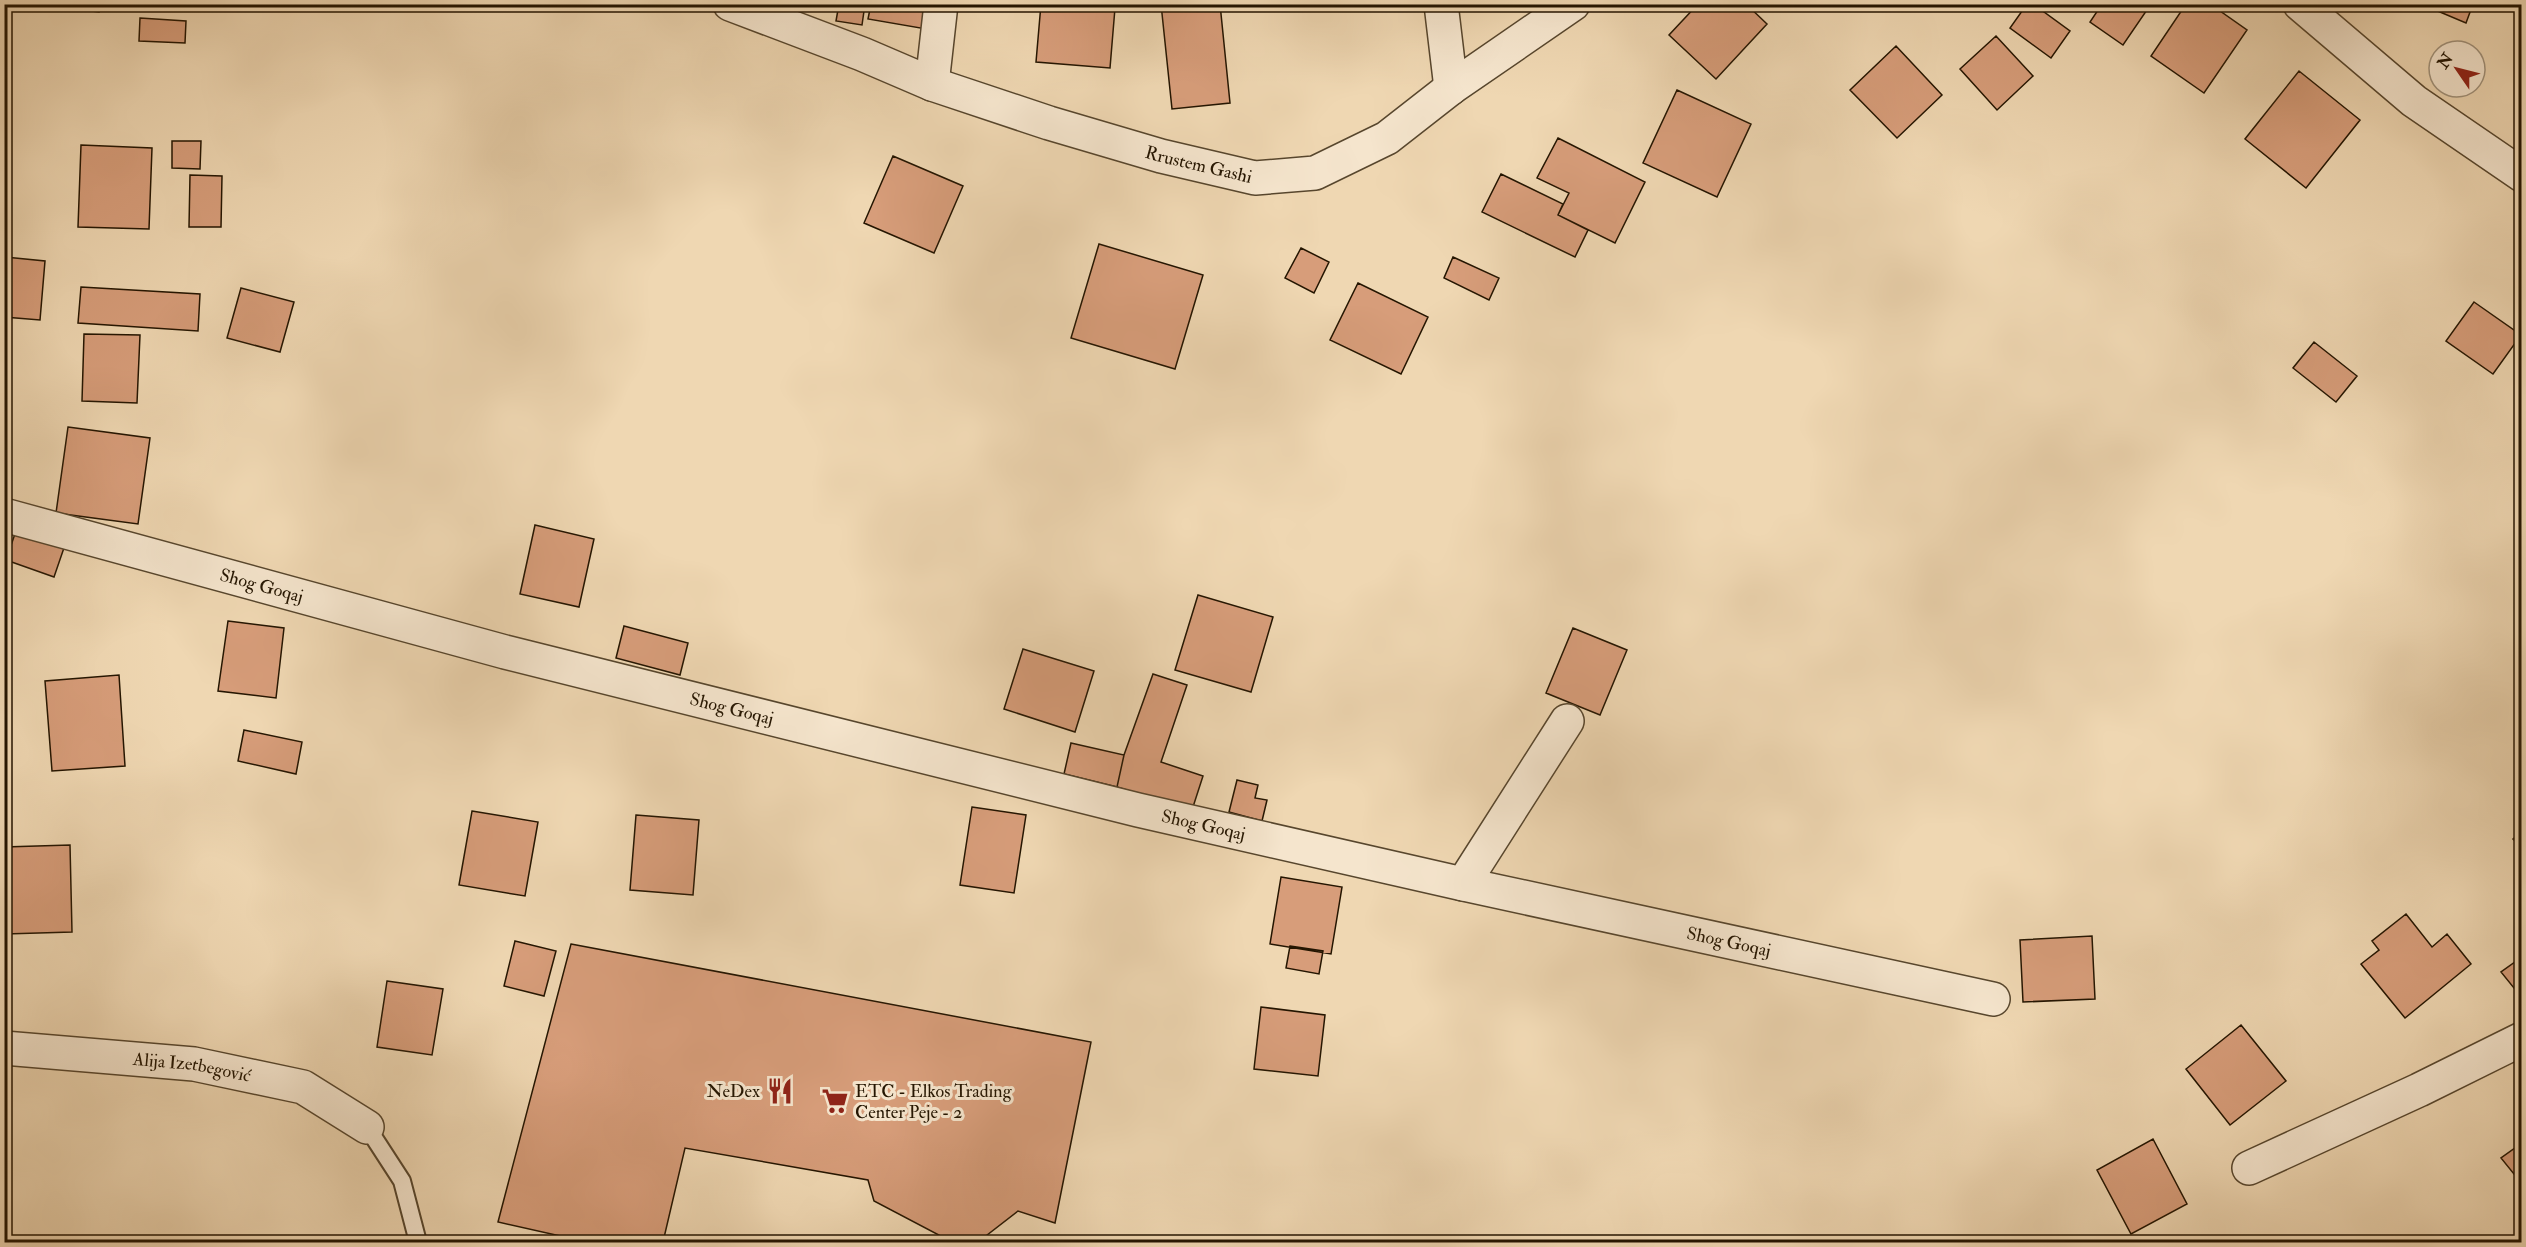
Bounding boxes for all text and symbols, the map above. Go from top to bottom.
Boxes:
north arrow [2427,39,2487,99]
text: N [2433,49,2458,73]
street label: Rrustem Gashi [1142,141,1254,189]
street label: Shog Goqaj [217,564,306,608]
street label: Shog Goqaj [687,688,776,731]
street label: Shog Goqaj [1159,805,1248,846]
street label: Shog Goqaj [1684,922,1773,962]
street label: Alija Izetbegović [131,1048,254,1088]
restaurant icon: NeDex [765,1076,795,1106]
place label: NeDex [707,1080,760,1103]
place label: ETC - Elkos Trading Center Peje - 2 [855,1080,1013,1124]
supermarket icon: ETC - Elkos Trading Center Peje - 2 [820,1086,850,1116]

